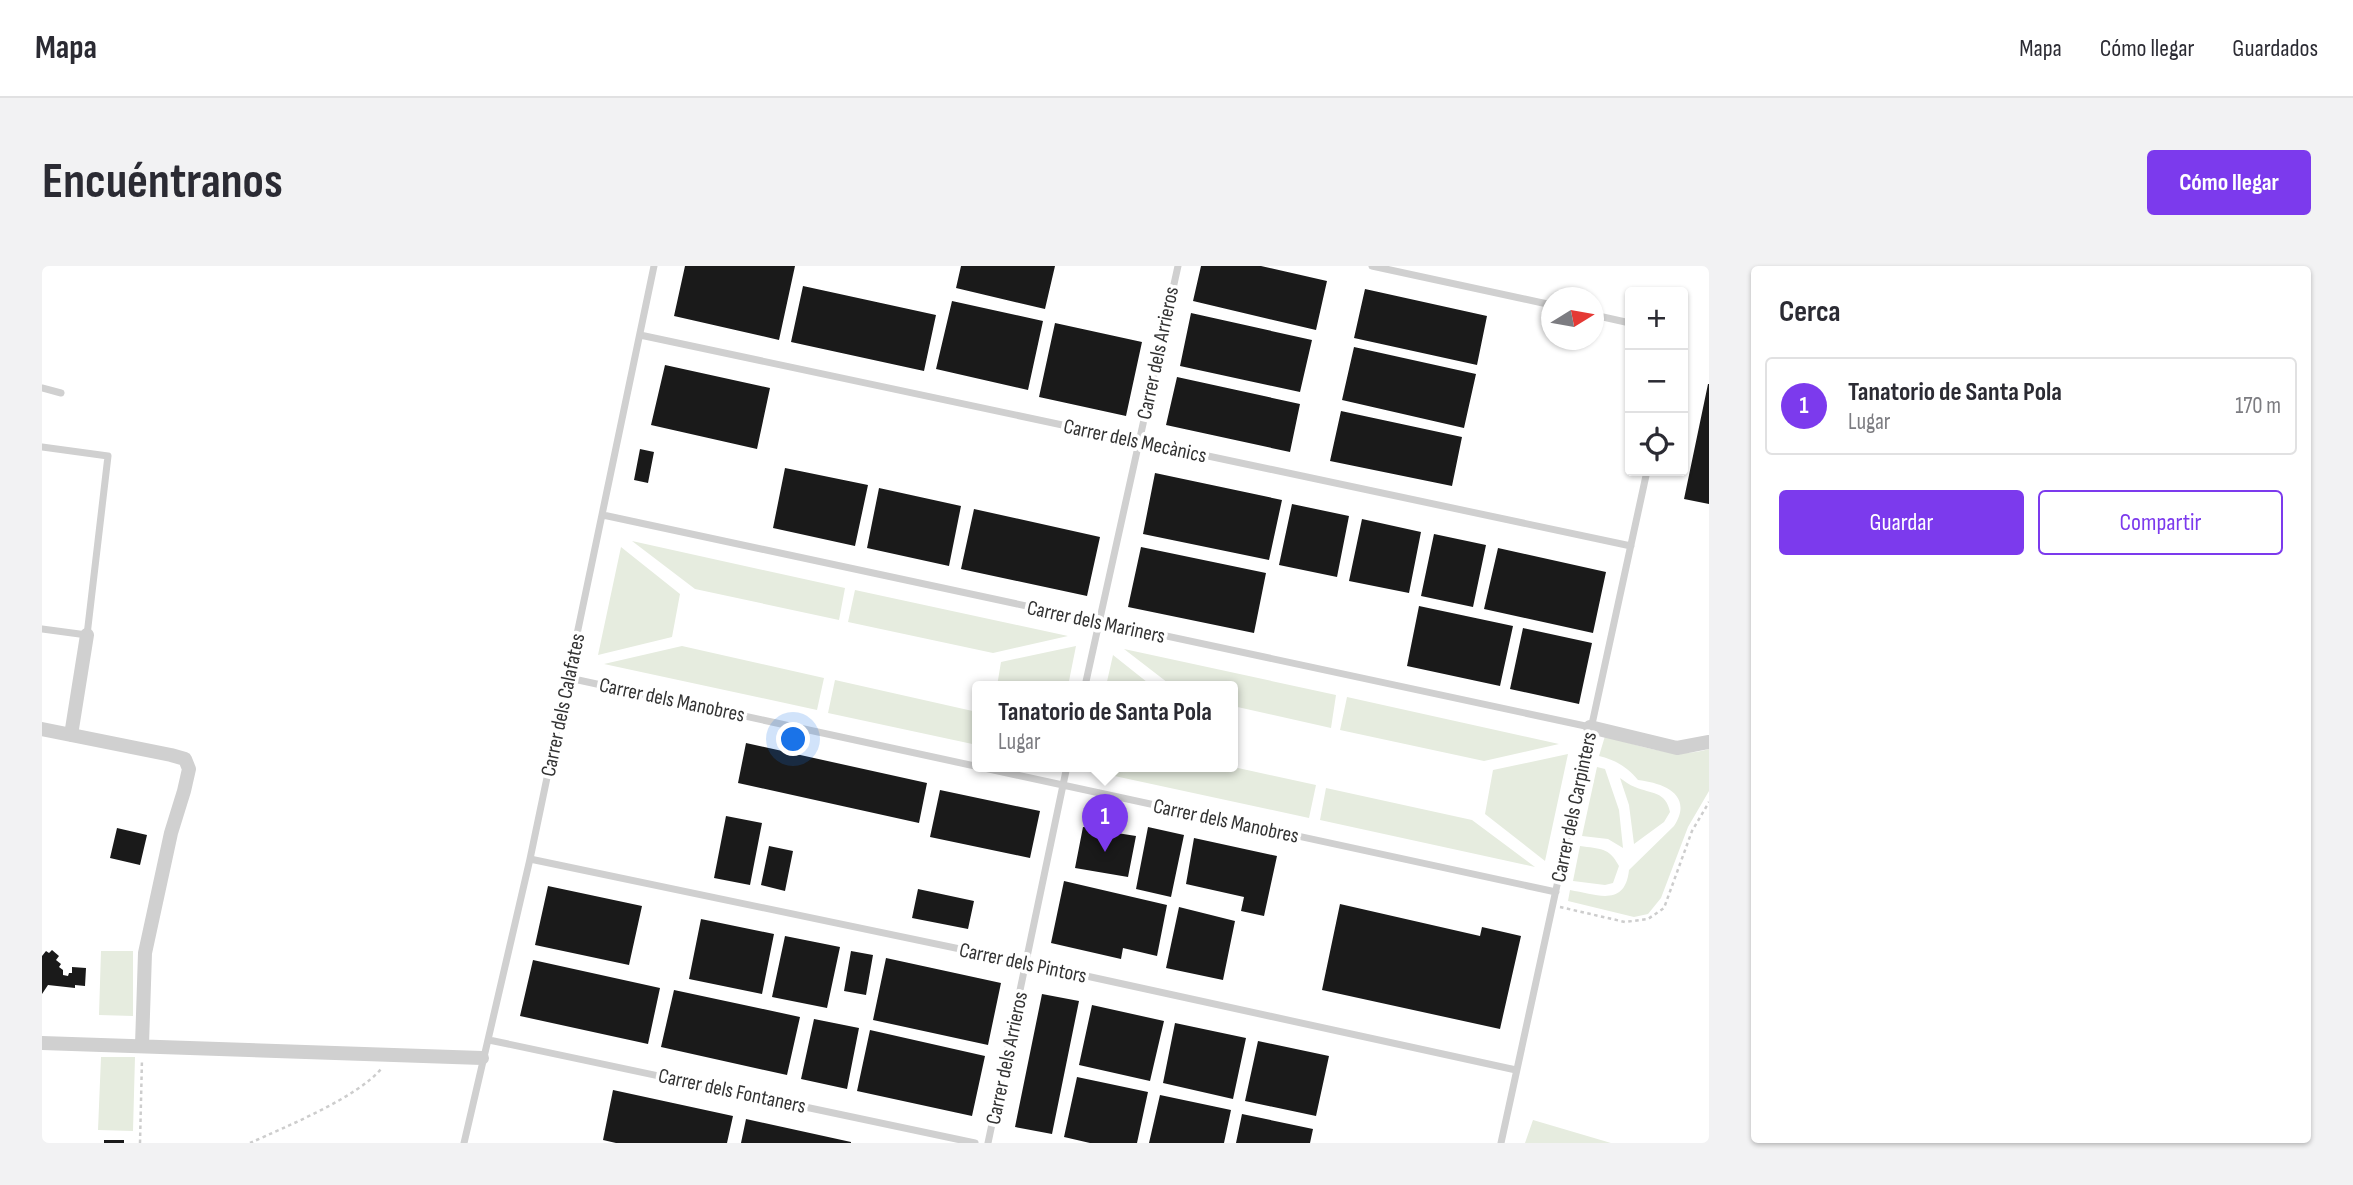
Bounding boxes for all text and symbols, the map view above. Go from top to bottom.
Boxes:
text: Mapa [35,28,97,68]
text: Mapa [2019,34,2062,63]
text: Cómo llegar [2100,34,2194,63]
text: Guardados [2232,34,2318,63]
button: Cómo llegar [2147,150,2311,215]
text: Encuéntranos [42,153,283,212]
street label: Carrer dels Arrieros [1132,284,1184,422]
north arrow [1541,287,1604,350]
map controls [1625,287,1688,476]
button: + [1625,287,1688,350]
text: Cerca [1779,294,1841,330]
button: − [1625,350,1688,413]
text: Tanatorio de Santa Pola [1848,377,2062,408]
text: 1 [1799,392,1809,420]
text: 170 m [2235,392,2281,420]
text: Lugar [1848,408,1890,436]
button: locate [1625,413,1688,476]
street label: Carrer dels Mecànics [1061,414,1209,468]
button: Guardar [1779,490,2024,555]
button: Compartir [2038,490,2283,555]
street label: Carrer dels Mariners [1025,595,1167,649]
street label: Carrer dels Calafates [536,631,590,779]
street label: Carrer dels Manobres [597,672,747,728]
popup [972,681,1238,772]
text: Tanatorio de Santa Pola [998,697,1212,728]
your location [776,722,810,756]
text: Lugar [998,728,1041,756]
street label: Carrer dels Carpinters [1546,730,1602,884]
street label: Carrer dels Manobres [1151,793,1301,849]
pin: 1 [1082,794,1128,852]
street label: Carrer dels Pintors [957,937,1089,989]
street label: Carrer dels Arrieros [981,989,1033,1127]
street label: Carrer dels Fontaners [656,1063,808,1119]

